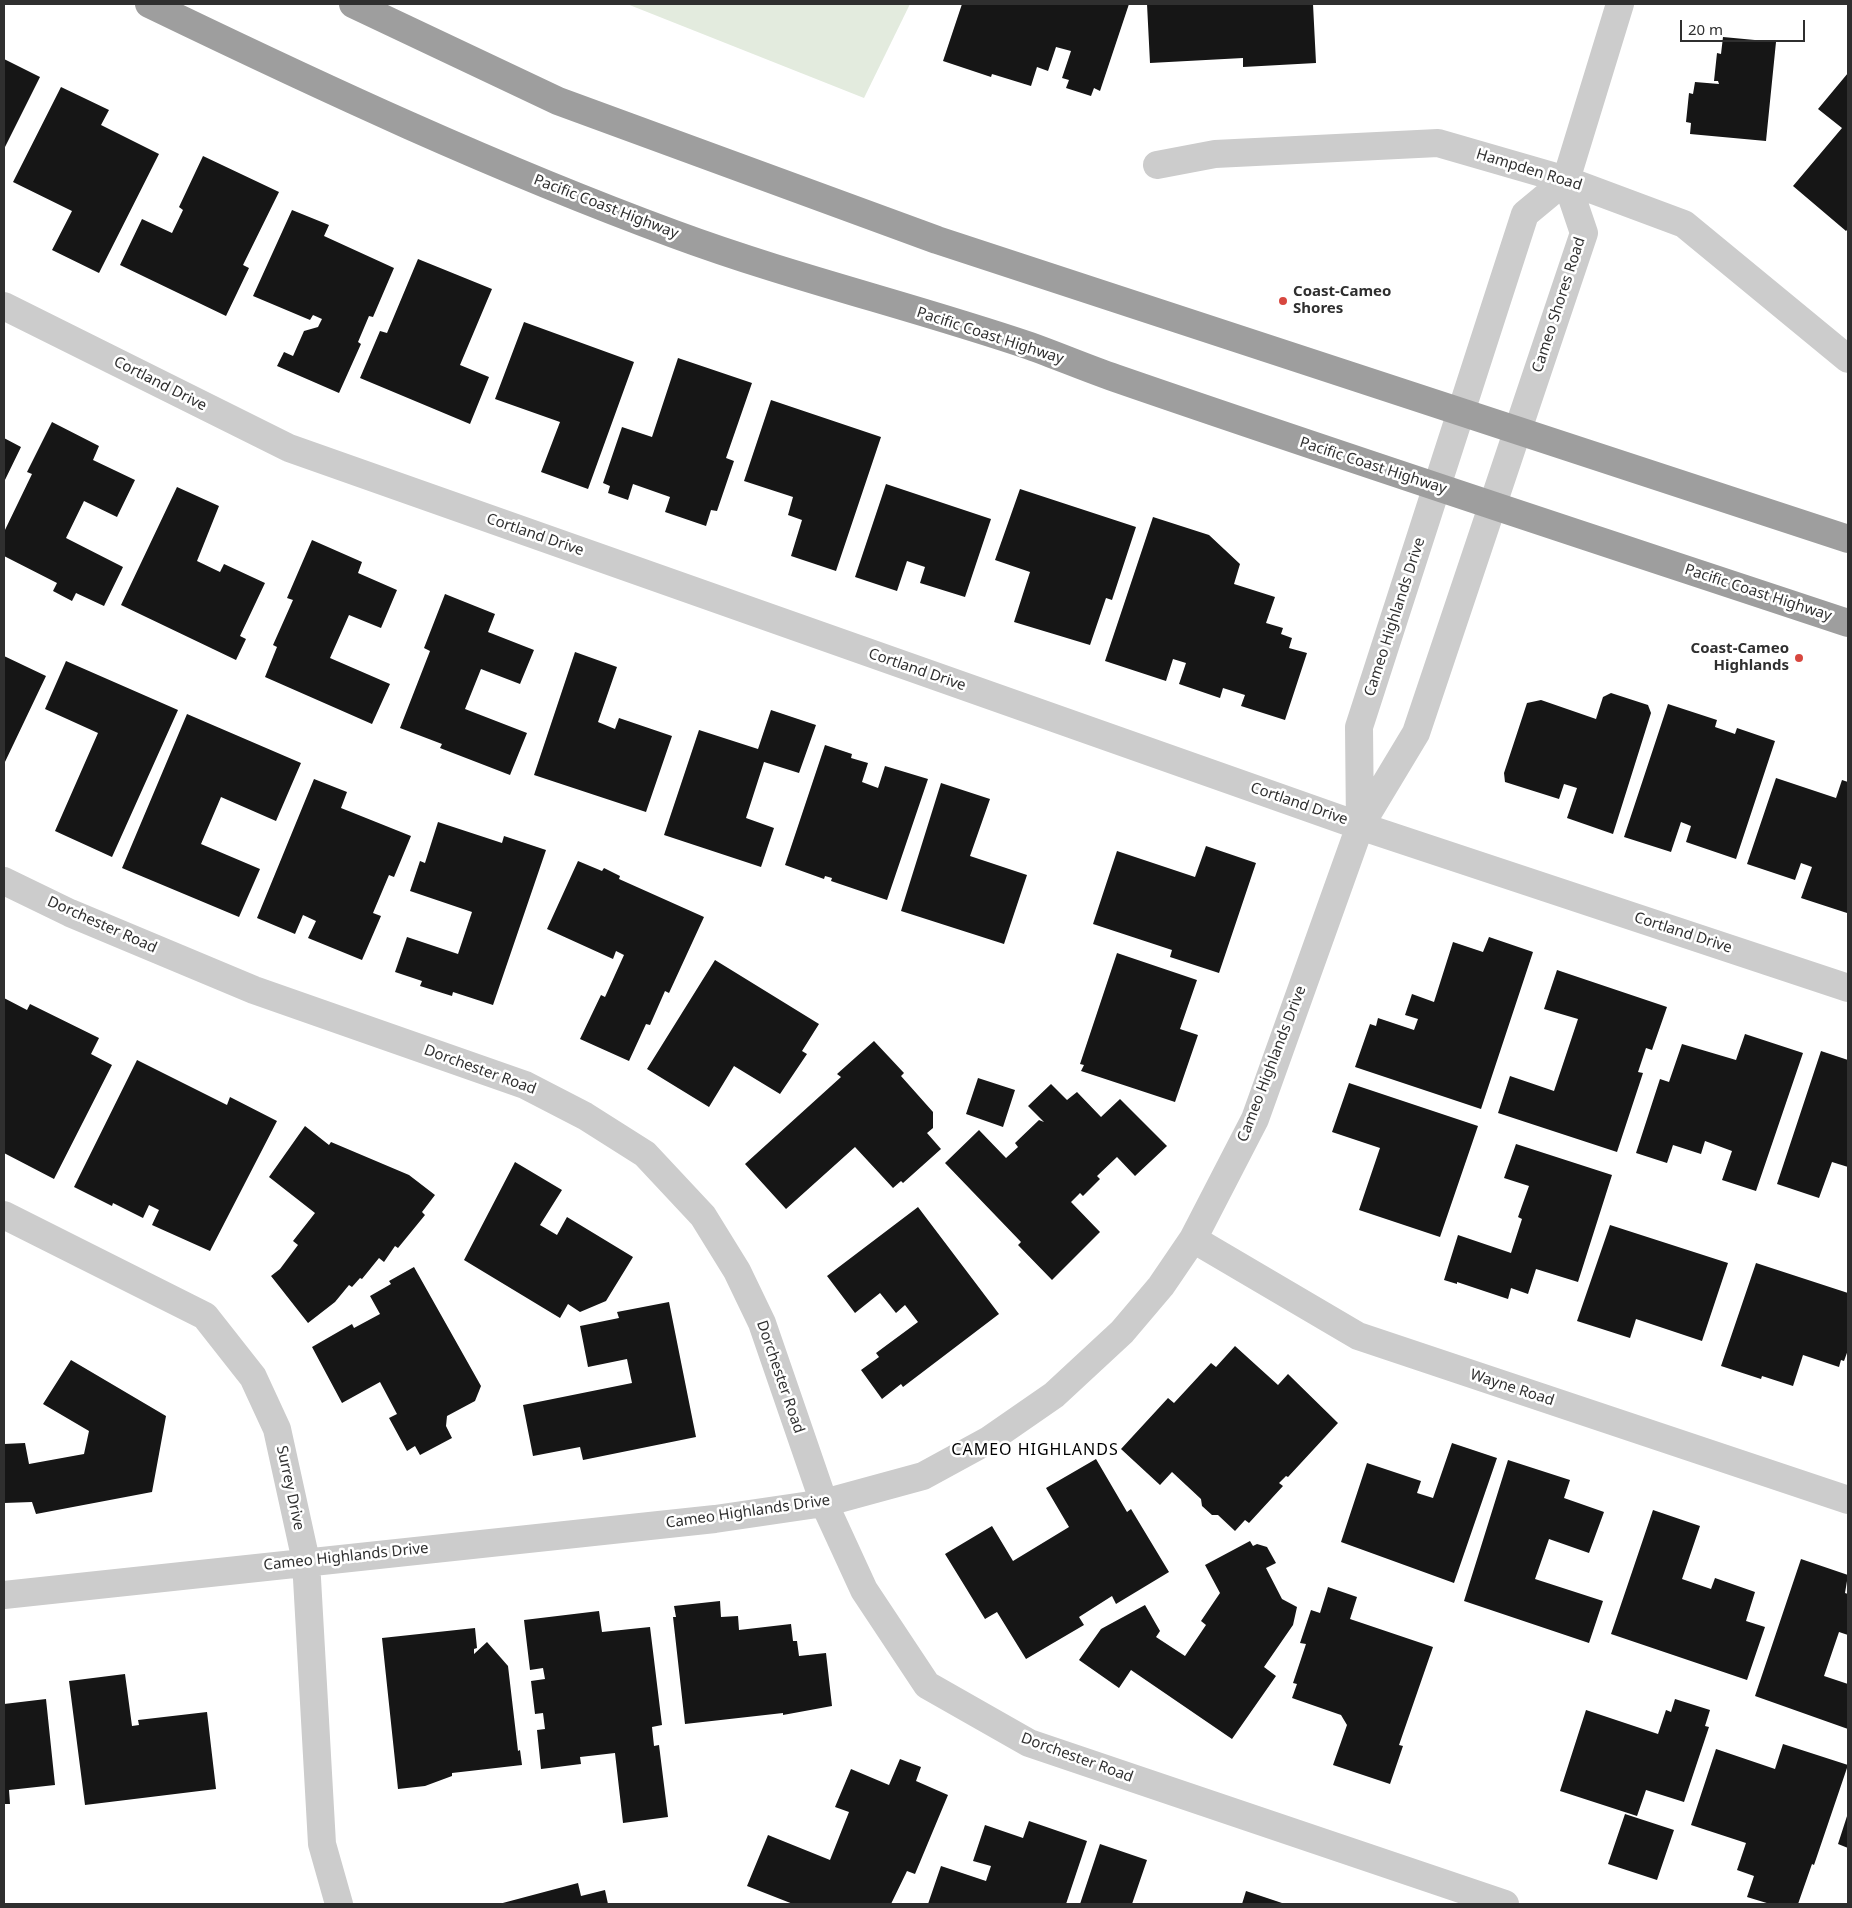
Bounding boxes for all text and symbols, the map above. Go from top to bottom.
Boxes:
scale bar [1682,10,1807,42]
text: 20 m [1688,19,1723,39]
street label: Hampden Road [1474,145,1584,195]
street label: Pacific Coast Highway [531,171,681,243]
street label: Cameo Shores Road [1529,235,1589,375]
place label: Coast-Cameo Shores [1293,283,1391,318]
marker: Coast-Cameo Shores [1277,295,1289,307]
street label: Pacific Coast Highway [914,304,1066,368]
street label: Cortland Drive [110,353,210,415]
street label: Pacific Coast Highway [1297,434,1449,498]
street label: Cortland Drive [484,510,586,560]
street label: Cameo Highlands Drive [1361,535,1429,699]
street label: Pacific Coast Highway [1682,561,1834,625]
place label: Coast-Cameo Highlands [1691,640,1789,675]
street label: Cortland Drive [866,645,968,695]
marker: Coast-Cameo Highlands [1793,652,1805,664]
street label: Cortland Drive [1248,779,1350,829]
street label: Dorchester Road [44,893,160,957]
street label: Cortland Drive [1632,909,1734,957]
street label: Cameo Highlands Drive [1234,983,1310,1145]
street label: Dorchester Road [421,1041,539,1099]
street label: Dorchester Road [752,1318,808,1436]
street label: Wayne Road [1468,1366,1556,1410]
district label: CAMEO HIGHLANDS [949,1440,1121,1460]
street label: Surrey Drive [272,1444,308,1532]
street label: Cameo Highlands Drive [665,1492,831,1532]
street label: Cameo Highlands Drive [263,1539,429,1575]
street label: Dorchester Road [1018,1729,1136,1787]

